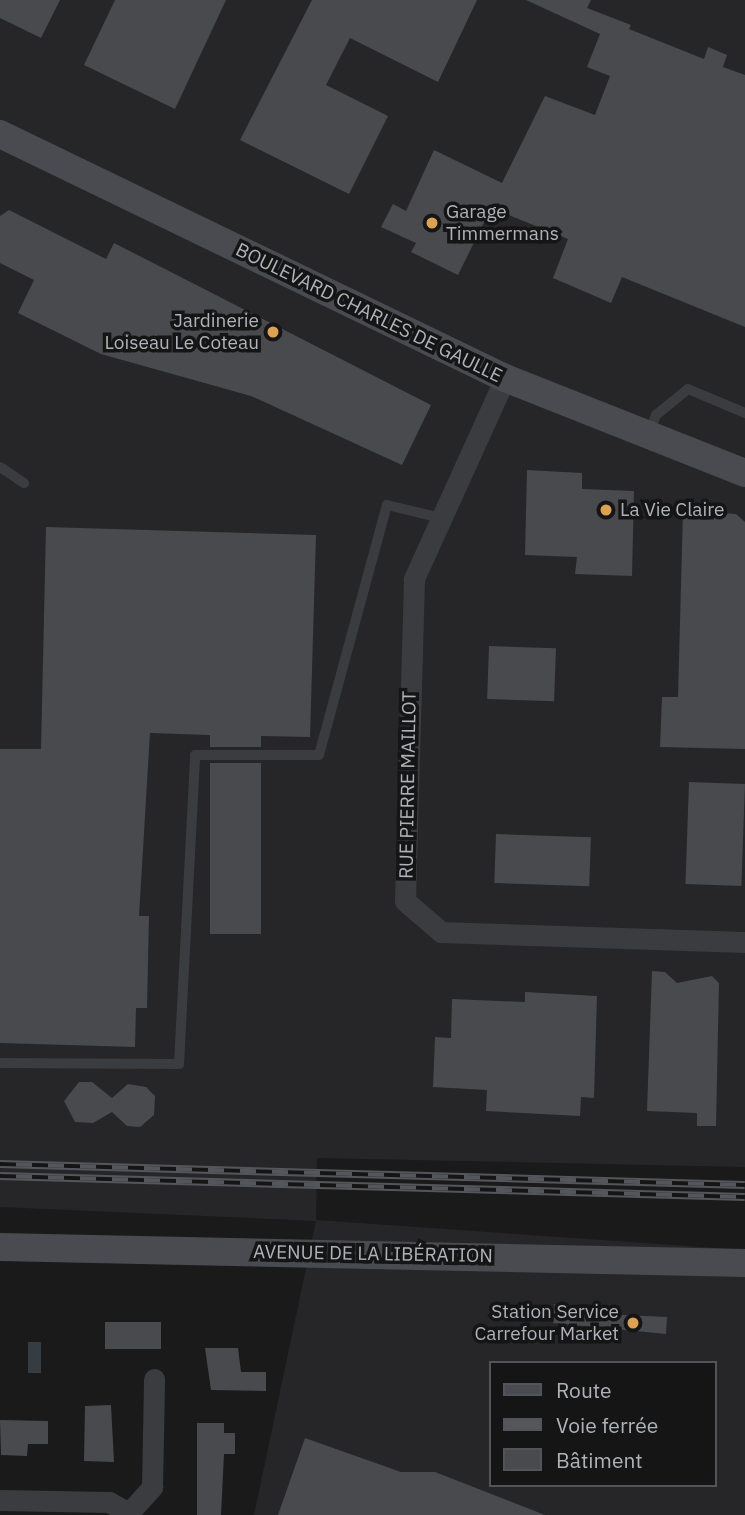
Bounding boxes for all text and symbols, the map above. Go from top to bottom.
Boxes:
place label: Garage Timmermans [446,201,559,245]
marker: Garage Timmermans [424,215,440,231]
street label: BOULEVARD CHARLES DE GAULLE [232,238,506,388]
place label: Jardinerie Loiseau Le Coteau [105,310,259,354]
marker: Jardinerie Loiseau Le Coteau [265,324,281,340]
place label: La Vie Claire [620,499,725,521]
marker: La Vie Claire [598,502,614,518]
street label: RUE PIERRE MAILLOT [395,691,421,879]
street label: AVENUE DE LA LIBÉRATION [253,1241,493,1267]
place label: Station Service Carrefour Market [474,1301,619,1345]
marker: Station Service Carrefour Market [625,1315,641,1331]
legend [490,1361,717,1487]
text: Route [556,1376,612,1404]
text: Voie ferrée [556,1411,658,1439]
text: Bâtiment [556,1446,643,1474]

